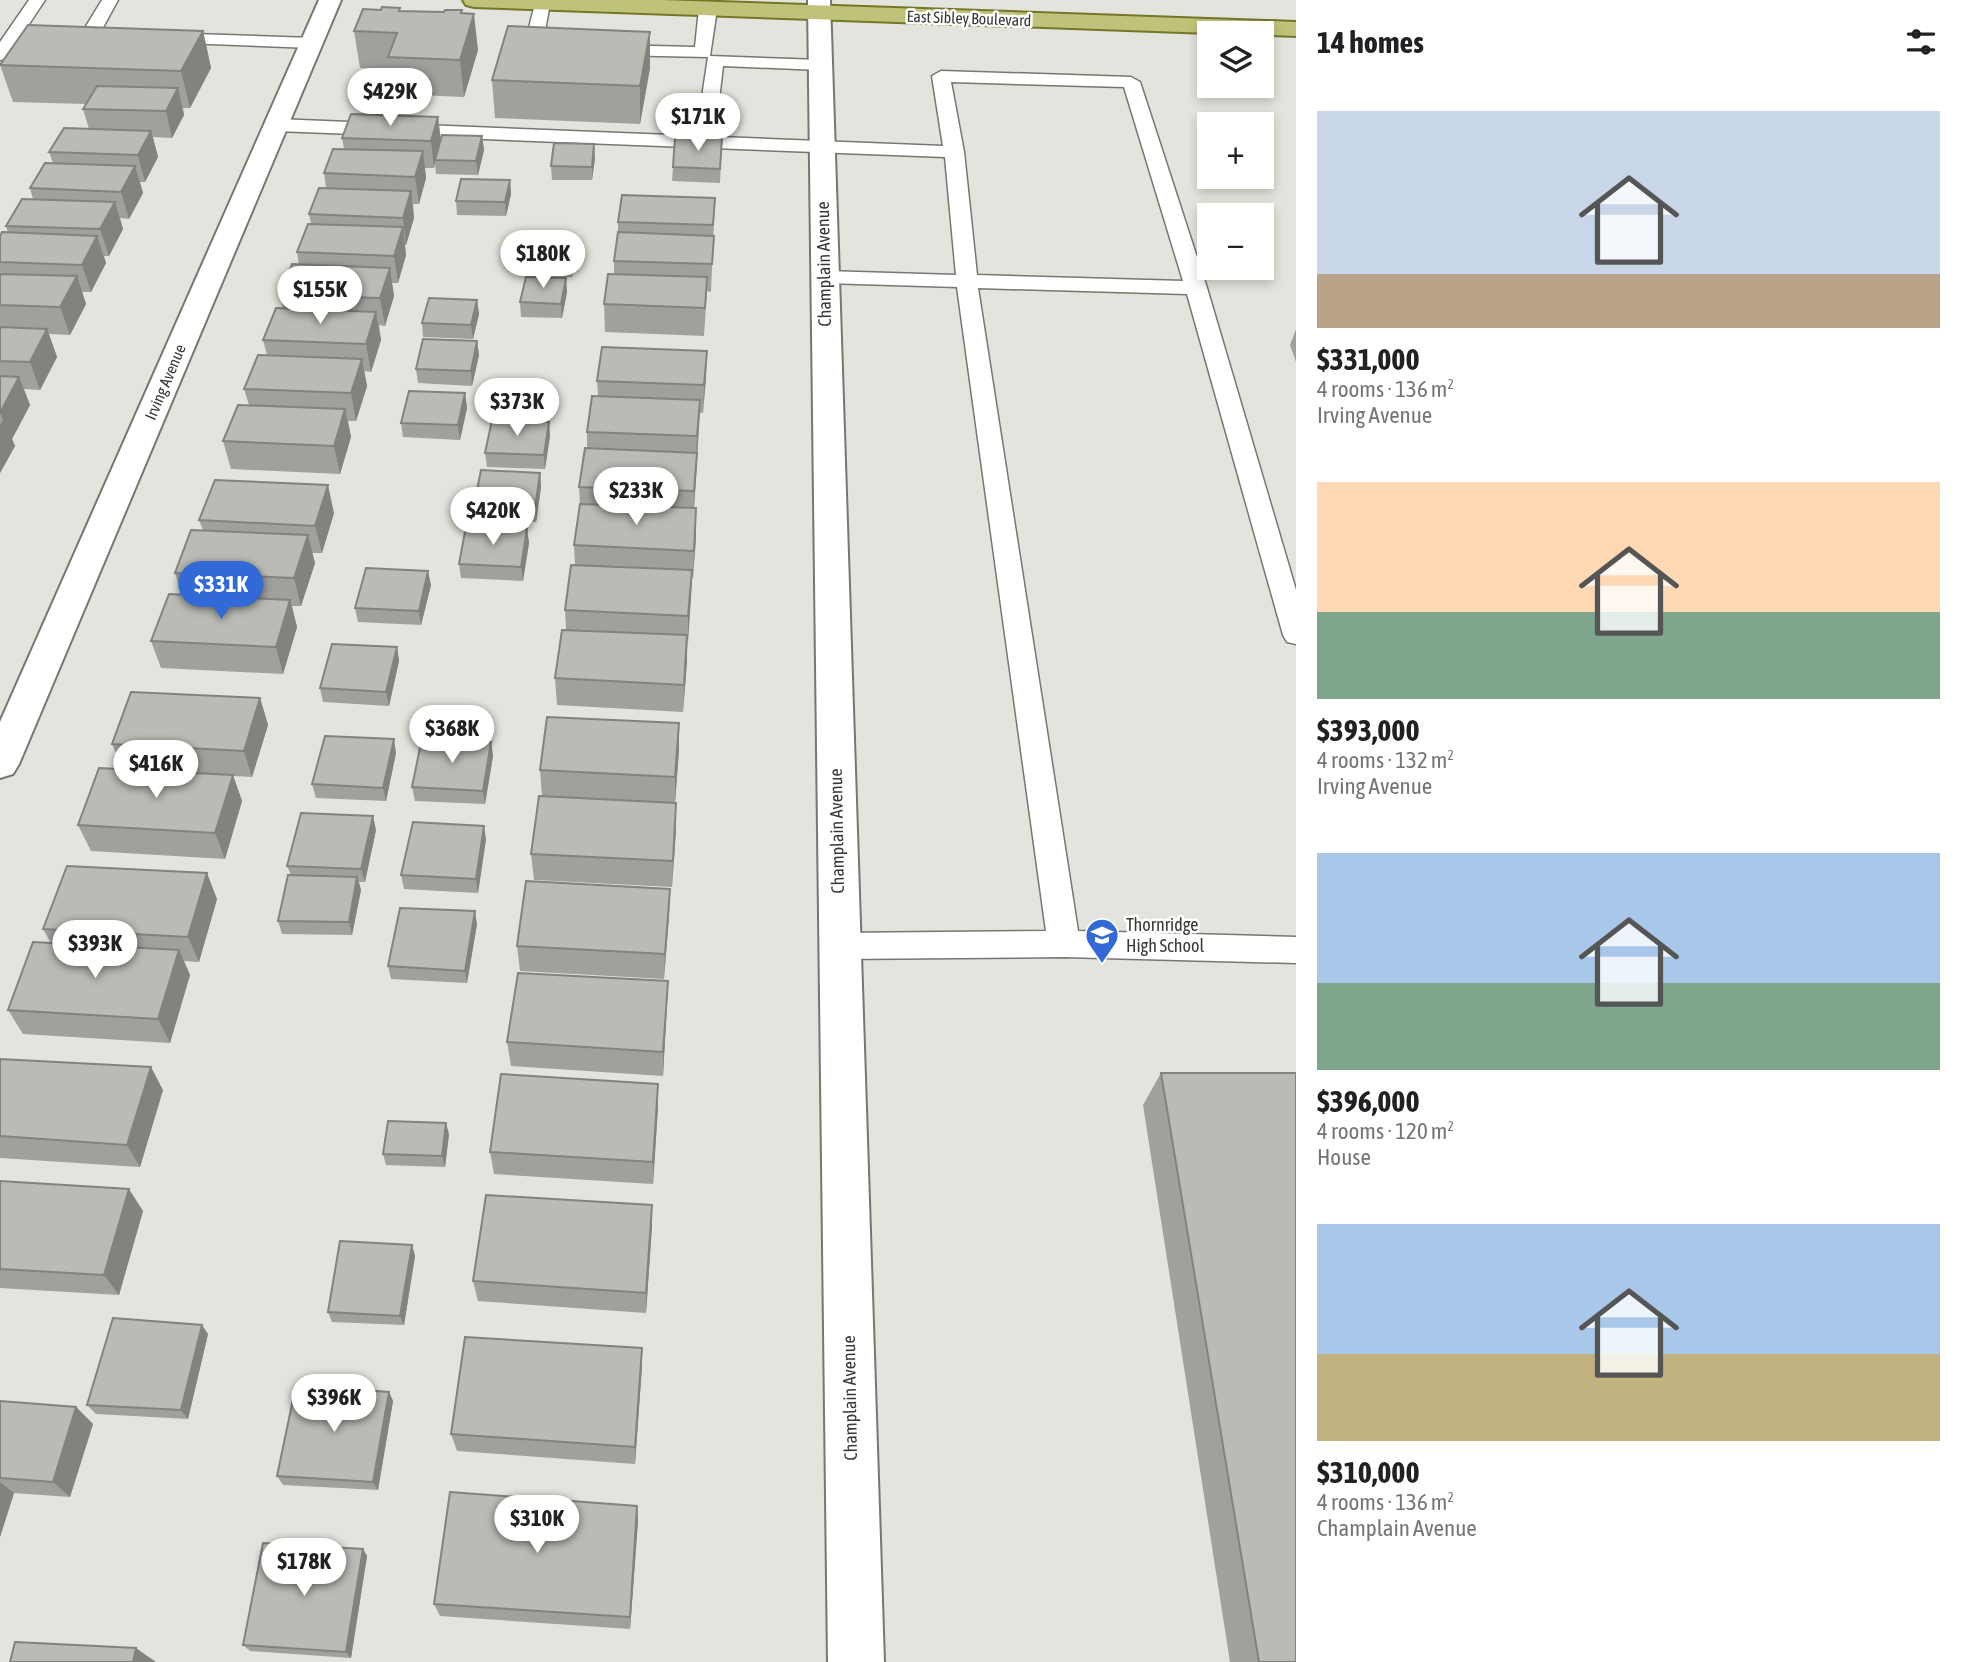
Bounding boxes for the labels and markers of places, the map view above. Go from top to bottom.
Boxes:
pin: $429K [341,68,439,128]
pin: $171K [649,94,747,153]
pin: $180K [494,230,592,290]
pin: $155K [271,266,369,326]
pin: $373K [468,378,566,438]
pin: $233K [587,468,685,527]
pin: $420K [444,488,542,547]
pin: $331K [172,562,270,621]
pin: $368K [403,706,501,765]
pin: $416K [107,740,205,800]
place label: Thornridge High School [1126,914,1204,956]
school or university icon: Thornridge High School [1083,916,1121,965]
pin: $393K [46,920,144,980]
pin: $396K [285,1374,383,1434]
pin: $310K [488,1496,586,1555]
pin: $178K [255,1538,353,1598]

